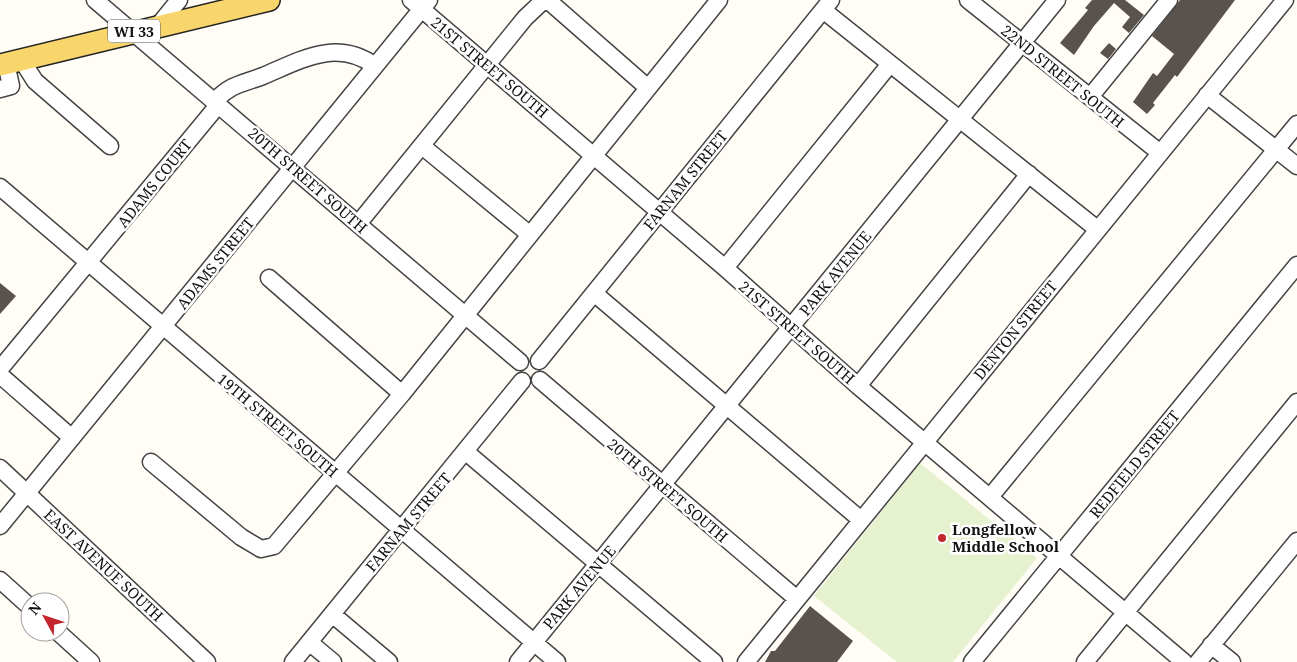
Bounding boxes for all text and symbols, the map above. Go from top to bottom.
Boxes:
street label: 21ST STREET SOUTH [427,12,553,122]
road number: WI 33 [108,20,160,42]
street label: 22ND STREET SOUTH [997,20,1129,132]
street label: 20TH STREET SOUTH [244,123,372,237]
street label: FARNAM STREET [639,126,731,234]
street label: ADAMS COURT [112,135,196,231]
street label: ADAMS STREET [172,213,258,313]
street label: PARK AVENUE [795,226,875,320]
street label: 21ST STREET SOUTH [735,276,859,388]
street label: DENTON STREET [969,276,1061,384]
street label: 19TH STREET SOUTH [214,369,343,481]
street label: REDFIELD STREET [1084,406,1184,522]
street label: 20TH STREET SOUTH [604,434,733,546]
street label: FARNAM STREET [361,468,455,576]
street label: EAST AVENUE SOUTH [40,504,168,626]
place label: Longfellow Middle School [952,519,1060,556]
marker: Longfellow Middle School [936,532,948,544]
street label: PARK AVENUE [538,541,620,633]
north arrow [20,592,70,642]
text: N [24,598,45,619]

